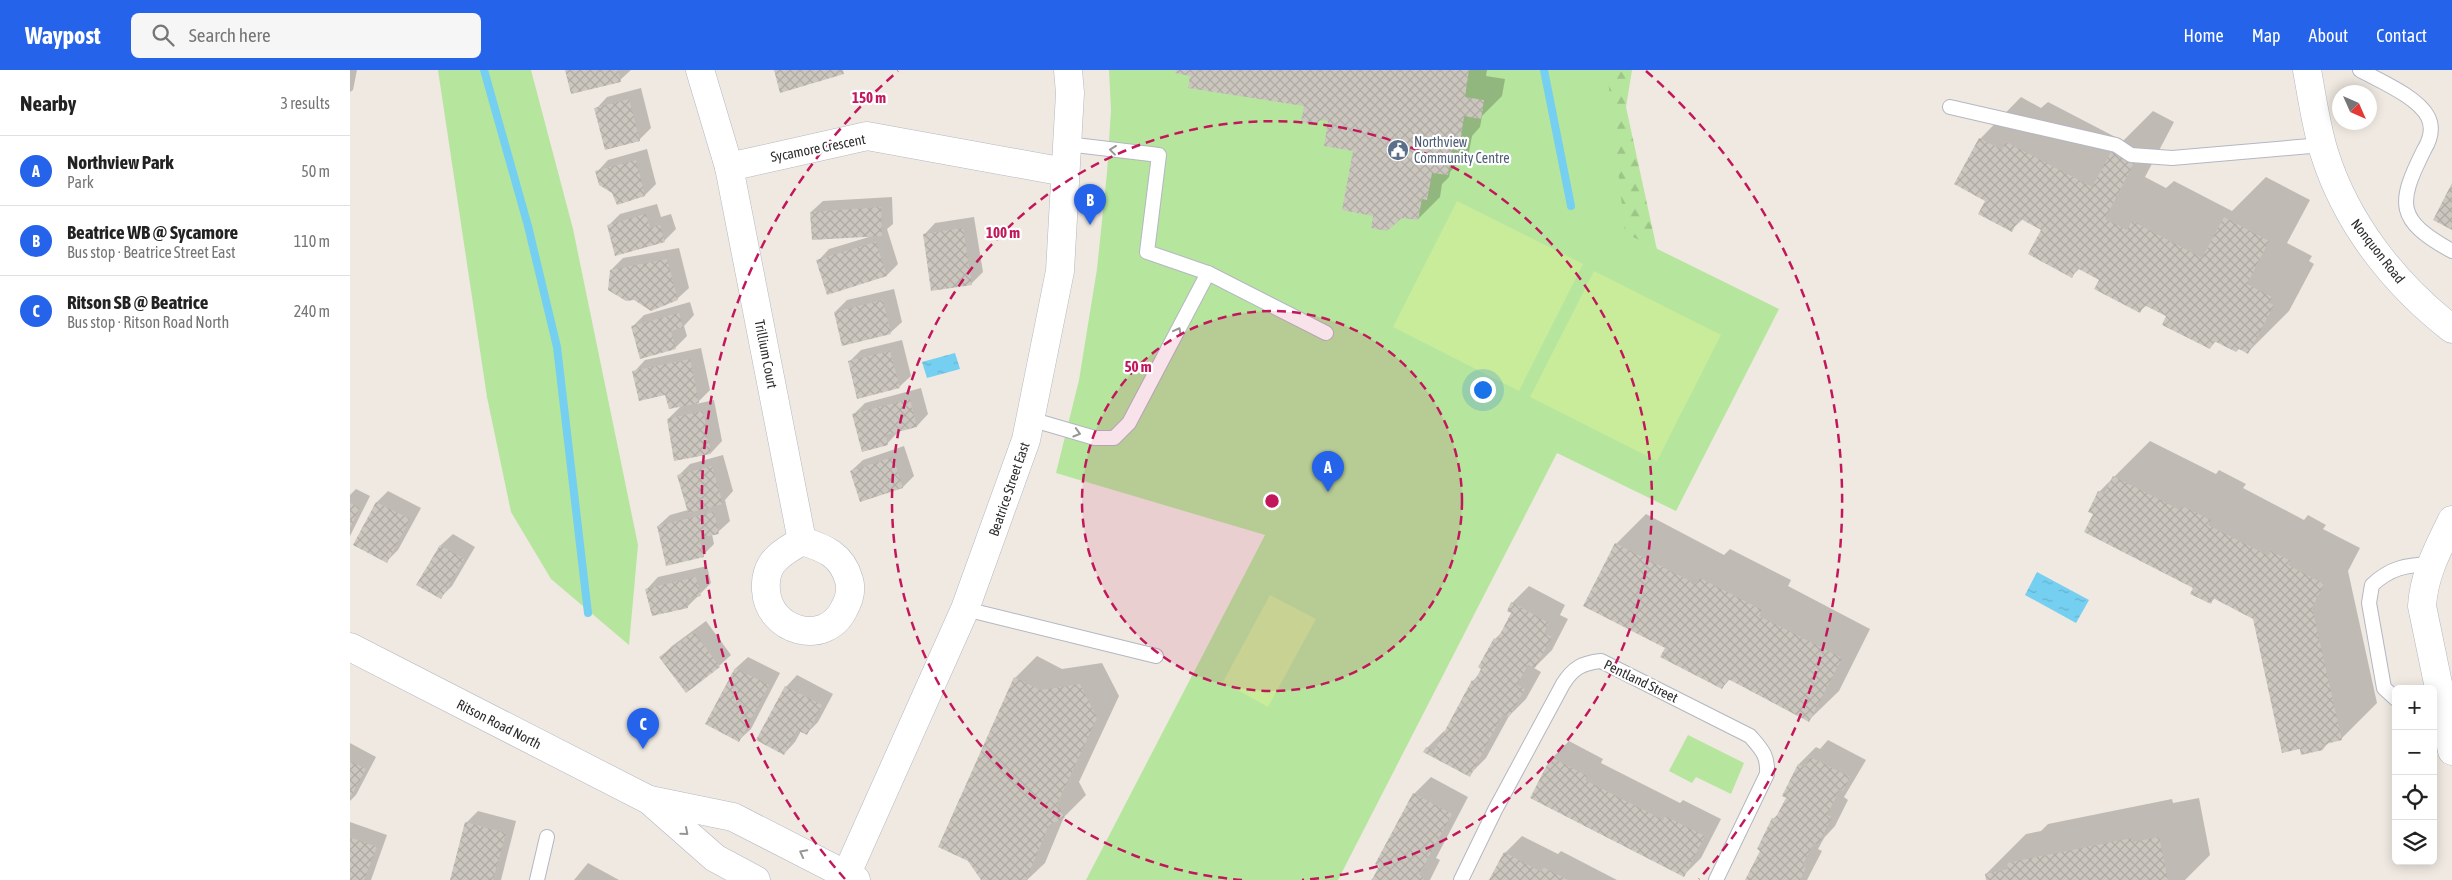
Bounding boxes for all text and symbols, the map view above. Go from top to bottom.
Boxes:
search box [131,13,481,58]
icon: search [149,21,177,49]
text: Waypost [25,22,101,49]
text: Search here [189,24,271,46]
text: Home [2184,25,2224,46]
text: Map [2252,25,2281,46]
text: About [2309,25,2348,46]
text: Contact [2376,25,2427,46]
north arrow [2332,85,2377,130]
text: 150 m [852,89,886,106]
text: Nearby [20,91,76,115]
text: 3 results [280,94,330,112]
street label: Sycamore Crescent [769,131,867,165]
place label: Northview Community Centre [1414,134,1510,166]
public building icon: Northview Community Centre [1386,138,1410,162]
one-way arrow [1108,145,1116,156]
text: Northview Park [67,151,174,173]
text: A [32,162,40,180]
text: 50 m [301,162,330,180]
text: Park [67,173,94,191]
pin: B [1074,184,1106,225]
street label: Nonquon Road [2348,216,2408,286]
text: Beatrice WB @ Sycamore [67,221,238,243]
text: 100 m [986,224,1020,241]
text: B [32,232,40,250]
text: 110 m [294,232,330,250]
text: Bus stop · Beatrice Street East [67,243,236,261]
text: Ritson SB @ Beatrice [67,291,208,313]
text: C [32,302,40,320]
text: 240 m [294,302,330,320]
text: Bus stop · Ritson Road North [67,313,229,331]
street label: Trillium Court [751,318,781,390]
one-way arrow [1171,328,1181,337]
text: 50 m [1125,358,1152,375]
your location [1470,377,1496,403]
one-way arrow [1072,428,1081,438]
street label: Beatrice Street East [985,440,1033,538]
pin: A [1312,451,1344,492]
centre of rings [1263,492,1281,510]
street label: Pentland Street [1601,656,1681,706]
map controls [2392,685,2437,865]
button: + [2392,685,2437,730]
street label: Ritson Road North [454,696,544,752]
pin: C [627,708,659,749]
button: − [2392,730,2437,775]
button: locate [2392,775,2437,820]
button: layers [2392,820,2437,865]
one-way arrow [680,826,689,835]
one-way arrow [799,849,808,859]

